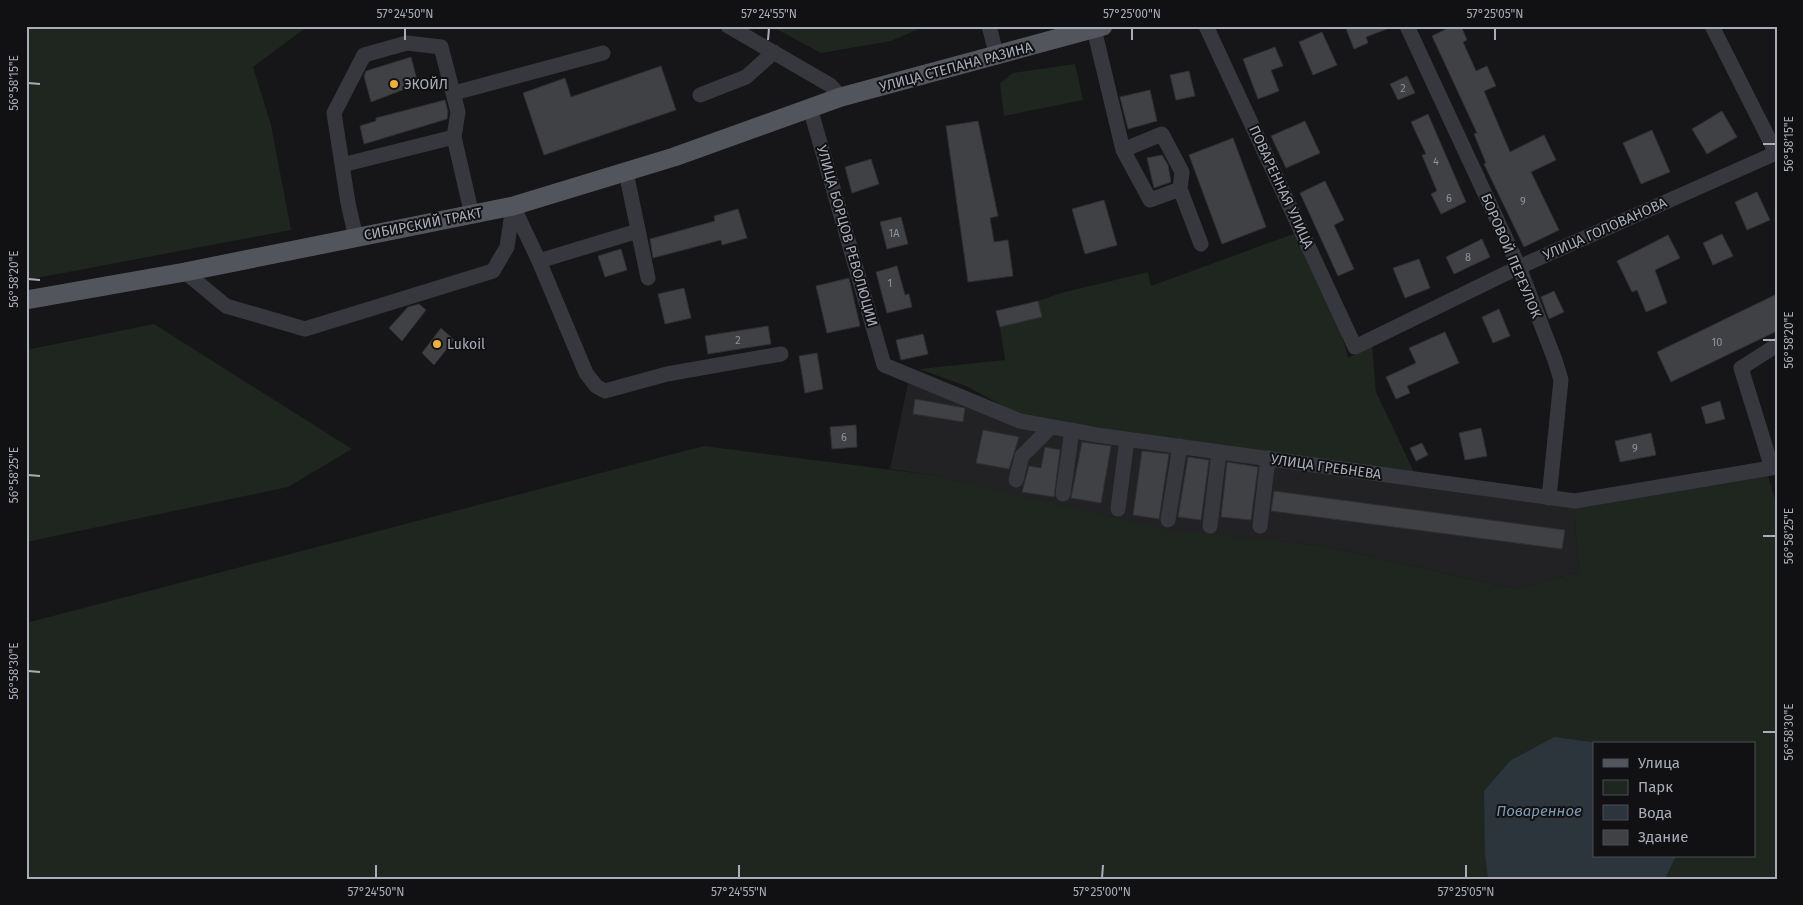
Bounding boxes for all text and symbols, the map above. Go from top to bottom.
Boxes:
text: 57°24'50"N [376,7,434,21]
text: 57°24'55"N [741,7,797,21]
text: 57°25'00"N [1103,7,1161,21]
text: 57°25'05"N [1467,7,1523,21]
street label: УЛИЦА СТЕПАНА РАЗИНА [878,38,1034,96]
text: 56°58'15"E [7,55,21,111]
place label: ЭКОЙЛ [404,76,448,93]
marker: ЭКОЙЛ [388,78,400,90]
house number: 2 [1400,82,1406,95]
text: 56°58'15"E [1782,116,1796,172]
street label: ПОВАРЕННАЯ УЛИЦА [1245,123,1317,251]
street label: УЛИЦА БОРЦОВ РЕВОЛЮЦИИ [813,143,881,329]
house number: 4 [1433,155,1439,168]
street label: БОРОВОЙ ПЕРЕУЛОК [1477,191,1545,322]
house number: 6 [1446,192,1452,205]
street label: УЛИЦА ГОЛОВАНОВА [1540,194,1670,264]
house number: 9 [1520,195,1526,208]
street label: СИБИРСКИЙ ТРАКТ [362,204,484,244]
house number: 1А [888,227,900,240]
text: 56°58'20"E [7,250,21,308]
house number: 8 [1465,251,1471,264]
house number: 1 [888,277,892,290]
text: 56°58'20"E [1782,311,1796,369]
house number: 2 [735,334,741,347]
place label: Lukoil [447,336,485,353]
house number: 10 [1712,336,1722,349]
marker: Lukoil [431,338,443,350]
house number: 6 [841,431,847,444]
house number: 9 [1632,442,1638,455]
text: 56°58'25"E [7,447,21,503]
street label: УЛИЦА ГРЕБНЕВА [1270,451,1382,483]
text: 56°58'25"E [1782,508,1796,564]
text: 56°58'30"E [7,642,21,700]
text: 56°58'30"E [1782,703,1796,761]
legend [1593,742,1756,858]
text: Улица [1638,754,1680,772]
text: Парк [1638,778,1673,796]
water label: Поваренное [1496,802,1582,820]
text: Вода [1638,804,1672,822]
text: Здание [1638,828,1688,846]
text: 57°24'50"N [347,885,405,899]
text: 57°24'55"N [711,885,767,899]
text: 57°25'00"N [1073,885,1131,899]
text: 57°25'05"N [1438,885,1494,899]

